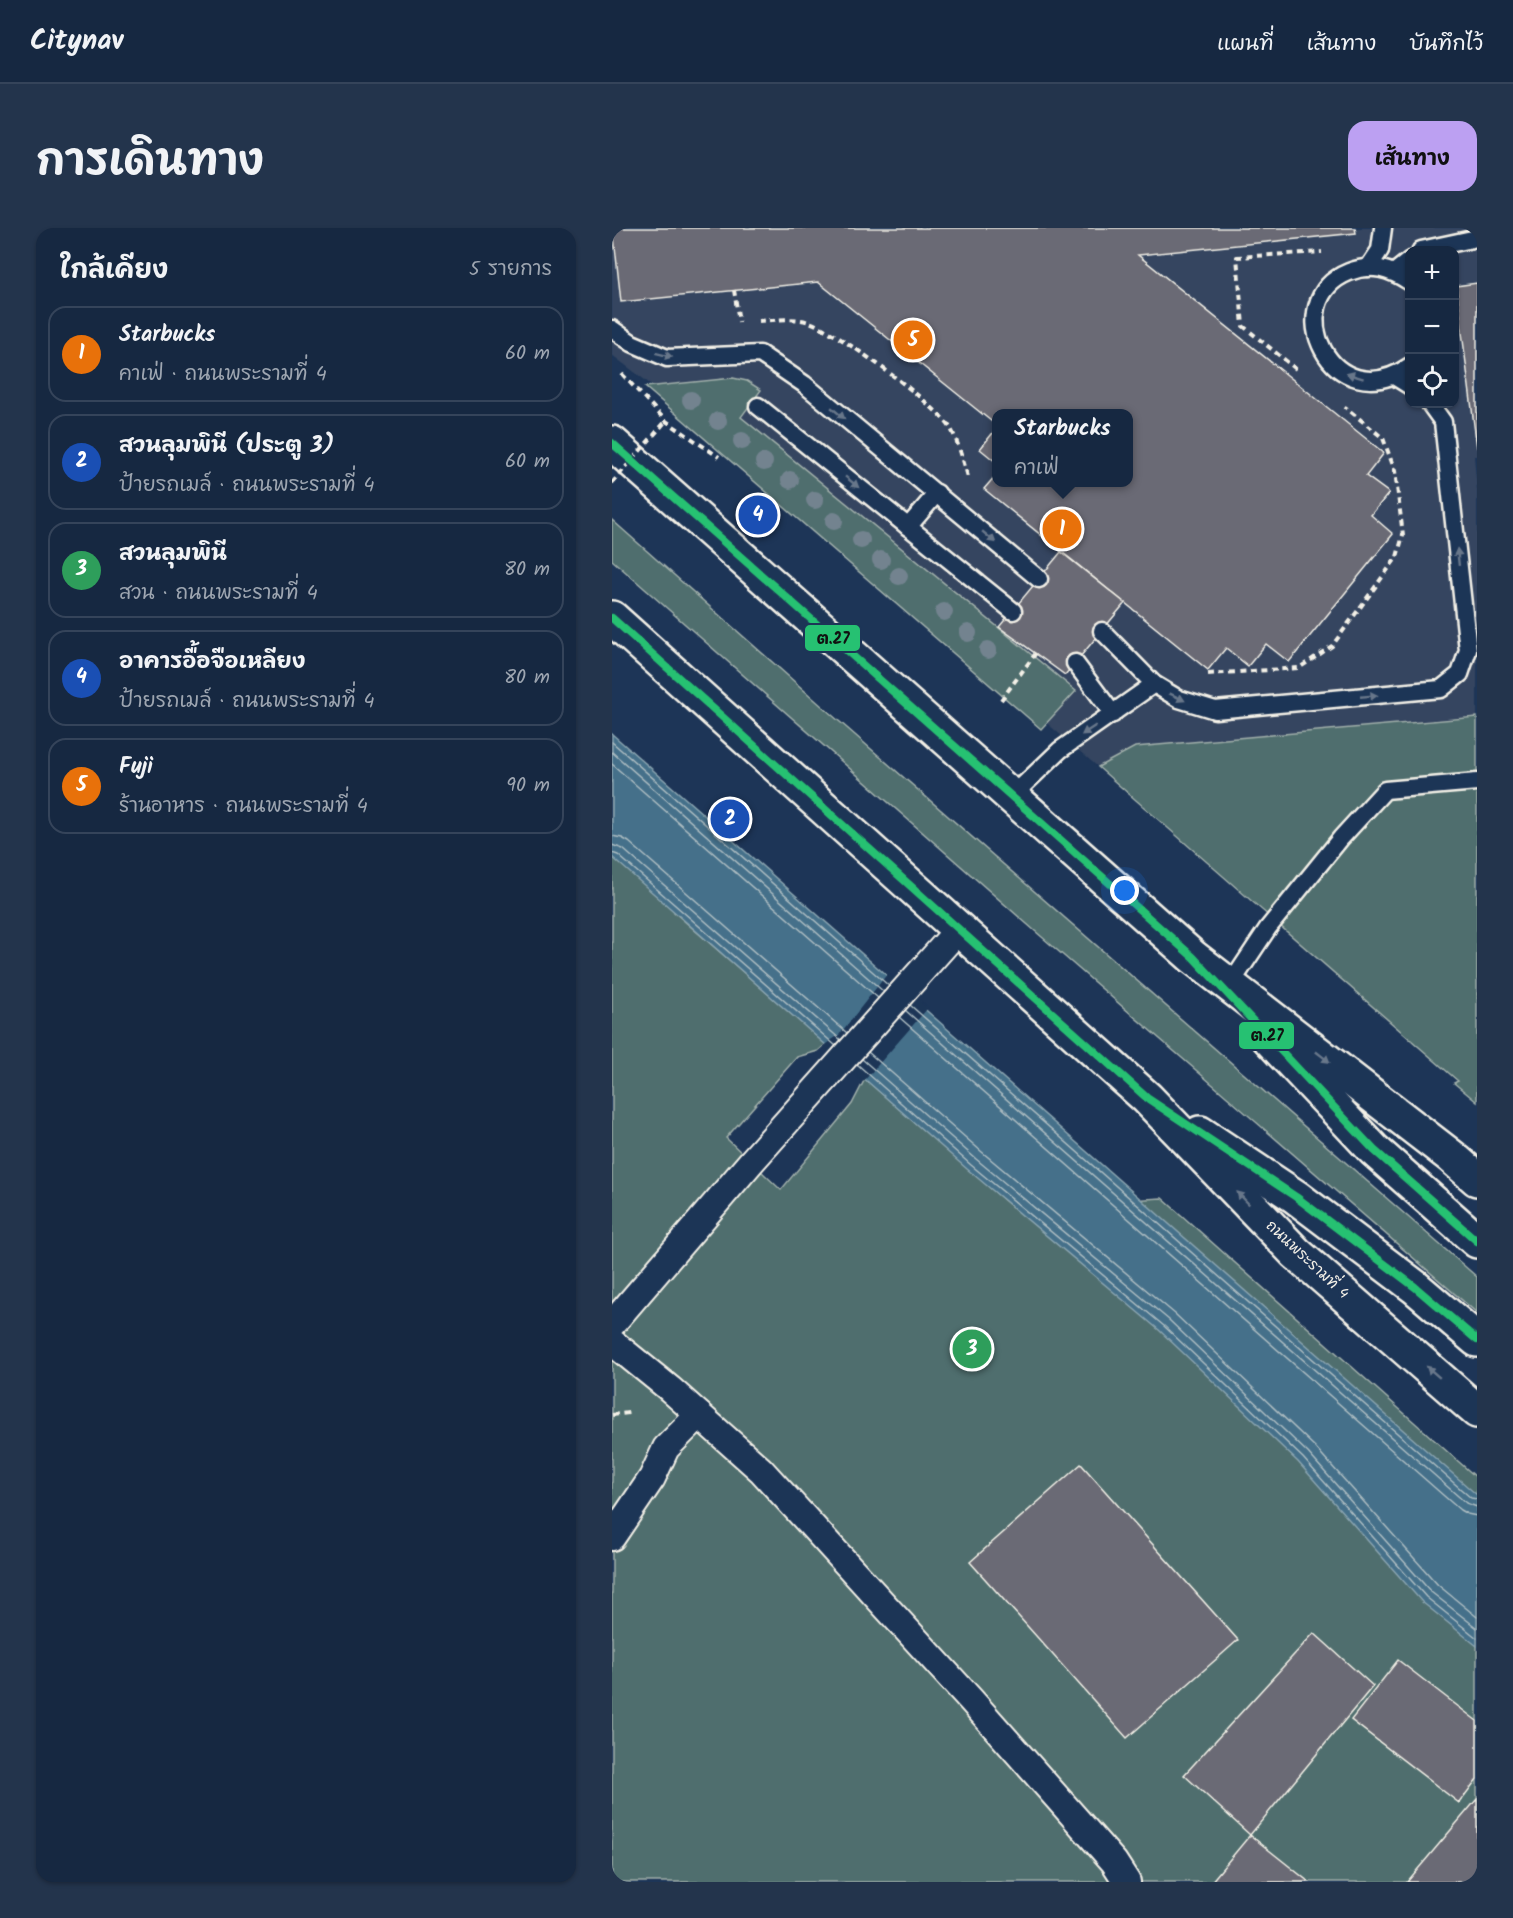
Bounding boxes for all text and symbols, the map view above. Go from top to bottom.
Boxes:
text: Citynav [30,19,123,64]
text: แผนที่ [1217,28,1274,61]
text: เส้นทาง [1307,28,1376,61]
text: บันทึกไว้ [1409,28,1483,61]
button: เส้นทาง [1348,121,1477,191]
text: การเดินทาง [36,129,264,196]
map controls [1405,246,1459,408]
button: + [1405,246,1459,300]
text: ใกล้เคียง [60,250,168,292]
text: 5 รายการ [469,254,552,286]
button: − [1405,300,1459,354]
text: Starbucks [119,318,215,353]
pin: 5 [894,318,932,362]
text: 1 [78,338,85,370]
text: 60 m [505,338,550,370]
one-way arrow [655,350,673,360]
button: locate [1405,354,1459,408]
text: คาเฟ่ · ถนนพระรามที่ 4 [119,359,327,391]
one-way arrow [1346,371,1364,380]
one-way arrow [830,406,845,419]
popup [992,409,1133,487]
text: Starbucks [1014,412,1111,447]
text: สวนลุมพินี (ประตู 3) [119,429,334,464]
text: 2 [76,446,87,478]
text: 60 m [505,446,550,478]
text: คาเฟ่ [1014,453,1059,485]
text: ป้ายรถเมล์ · ถนนพระรามที่ 4 [119,470,375,502]
one-way arrow [845,475,860,488]
pin: 4 [738,492,778,538]
pin: 1 [1042,506,1082,552]
one-way arrow [981,530,996,543]
text: สวนลุมพินี [119,537,227,572]
one-way arrow [1453,547,1463,566]
text: 3 [76,554,87,586]
text: 80 m [504,554,550,586]
text: สวน · ถนนพระรามที่ 4 [119,578,318,610]
line badge: ต.27 [804,624,861,652]
text: ต.27 [816,627,850,652]
text: อาคารอื้อจือเหลียง [119,645,306,680]
text: 4 [76,662,87,694]
text: 80 m [504,662,550,694]
text: ป้ายรถเมล์ · ถนนพระรามที่ 4 [119,686,375,718]
one-way arrow [1359,691,1378,701]
one-way arrow [1168,692,1185,701]
one-way arrow [1081,724,1097,735]
text: Fuji [119,750,153,785]
text: 5 [76,770,87,802]
text: 90 m [506,770,550,802]
text: ร้านอาหาร · ถนนพระรามที่ 4 [119,791,368,823]
pin: 2 [710,796,750,842]
your location [1110,876,1139,905]
line badge: ต.27 [1238,1021,1295,1050]
text: ต.27 [1250,1024,1284,1049]
one-way arrow [1314,1051,1330,1063]
one-way arrow [1237,1191,1250,1206]
street label: ถนนพระรามที่ 4 [1260,1213,1356,1305]
pin: 3 [952,1326,992,1372]
one-way arrow [1425,1366,1441,1379]

